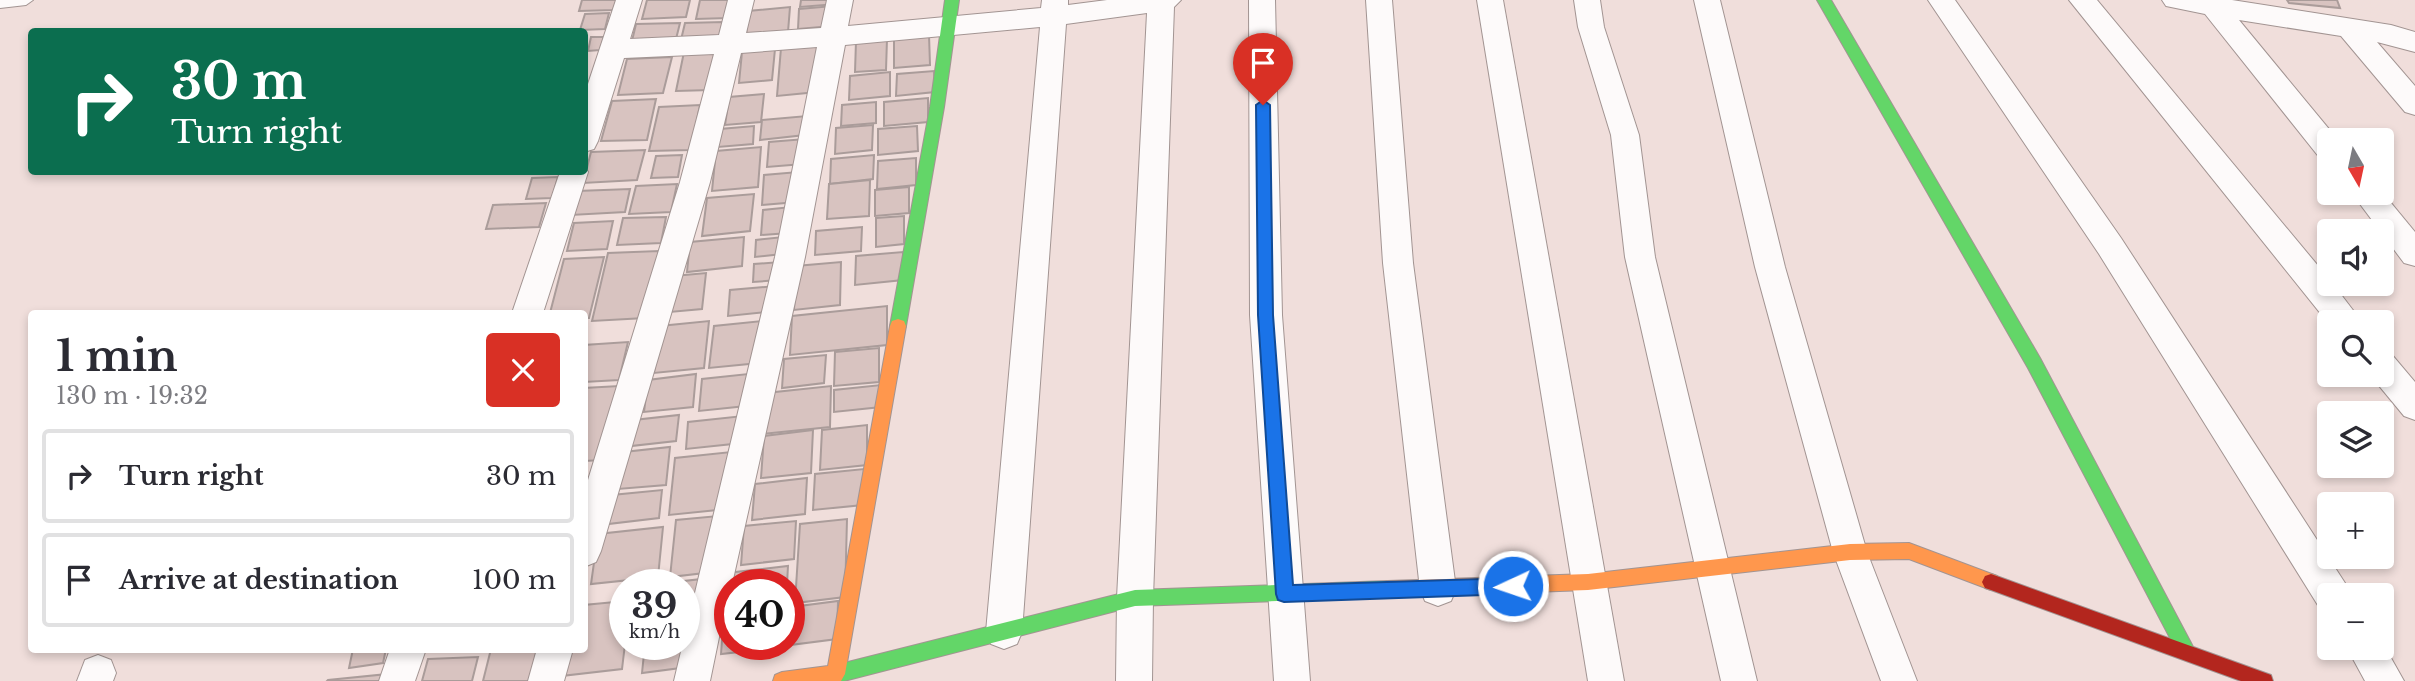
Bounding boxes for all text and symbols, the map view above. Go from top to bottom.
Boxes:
pin [1233,33,1293,105]
icon: arrive [1244,44,1282,82]
text: 30 m [171,51,306,112]
icon: right [56,56,147,147]
text: Turn right [171,112,342,152]
north arrow [2317,128,2394,205]
map controls [2317,128,2394,660]
button: sound [2317,219,2394,296]
button: search [2317,310,2394,387]
text: 1 min [56,330,178,382]
button: close [486,333,560,407]
text: 130 m · 19:32 [56,382,208,410]
button: layers [2317,401,2394,478]
icon: right [60,457,98,495]
text: Turn right [119,460,264,492]
text: 30 m [486,460,556,492]
button: + [2317,492,2394,569]
position arrow [1476,549,1550,623]
icon: arrive [60,561,98,599]
text: Arrive at destination [119,564,399,596]
text: 100 m [472,564,556,596]
speed limit sign: 40 [714,569,805,660]
button: − [2317,583,2394,660]
text: 39 [632,584,677,627]
text: km/h [629,621,680,643]

